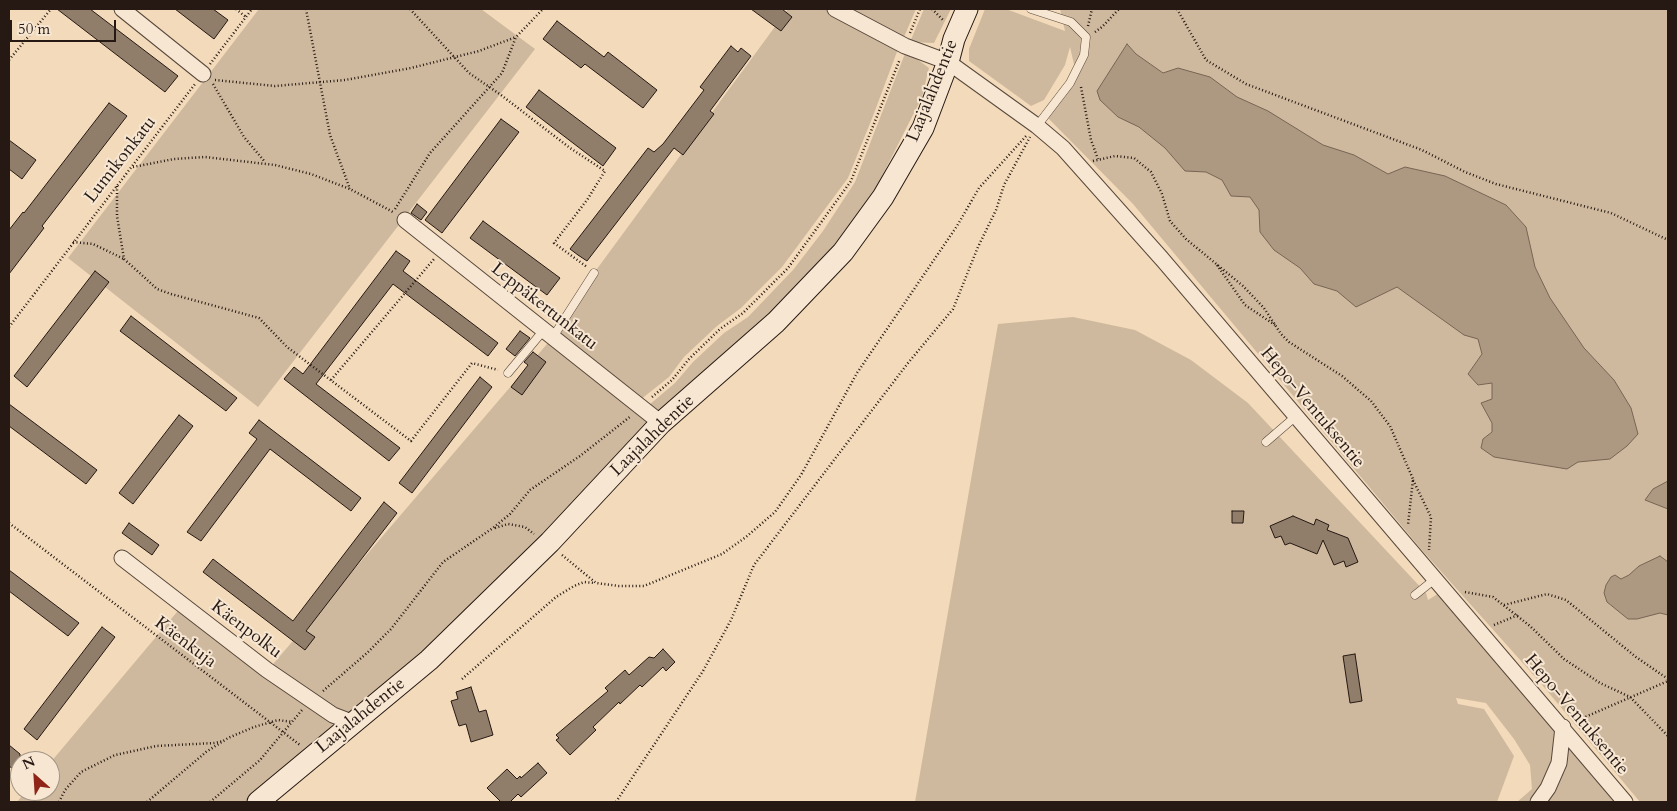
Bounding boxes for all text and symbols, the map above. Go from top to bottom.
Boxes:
scale bar [12,10,119,42]
text: 50 m [18,19,50,39]
street label: Laajalahdentie [903,37,963,145]
street label: Lumikonkatu [81,113,161,207]
street label: Leppäkertunkatu [486,259,602,355]
street label: Hepo-Ventuksentie [1255,343,1369,473]
street label: Laajalahdentie [606,391,700,481]
street label: Käenpolku [206,596,286,664]
street label: Käenkuja [150,613,220,673]
street label: Hepo-Ventuksentie [1519,650,1633,780]
street label: Laajalahdentie [312,673,410,759]
north arrow [10,751,60,801]
text: N [19,752,38,774]

